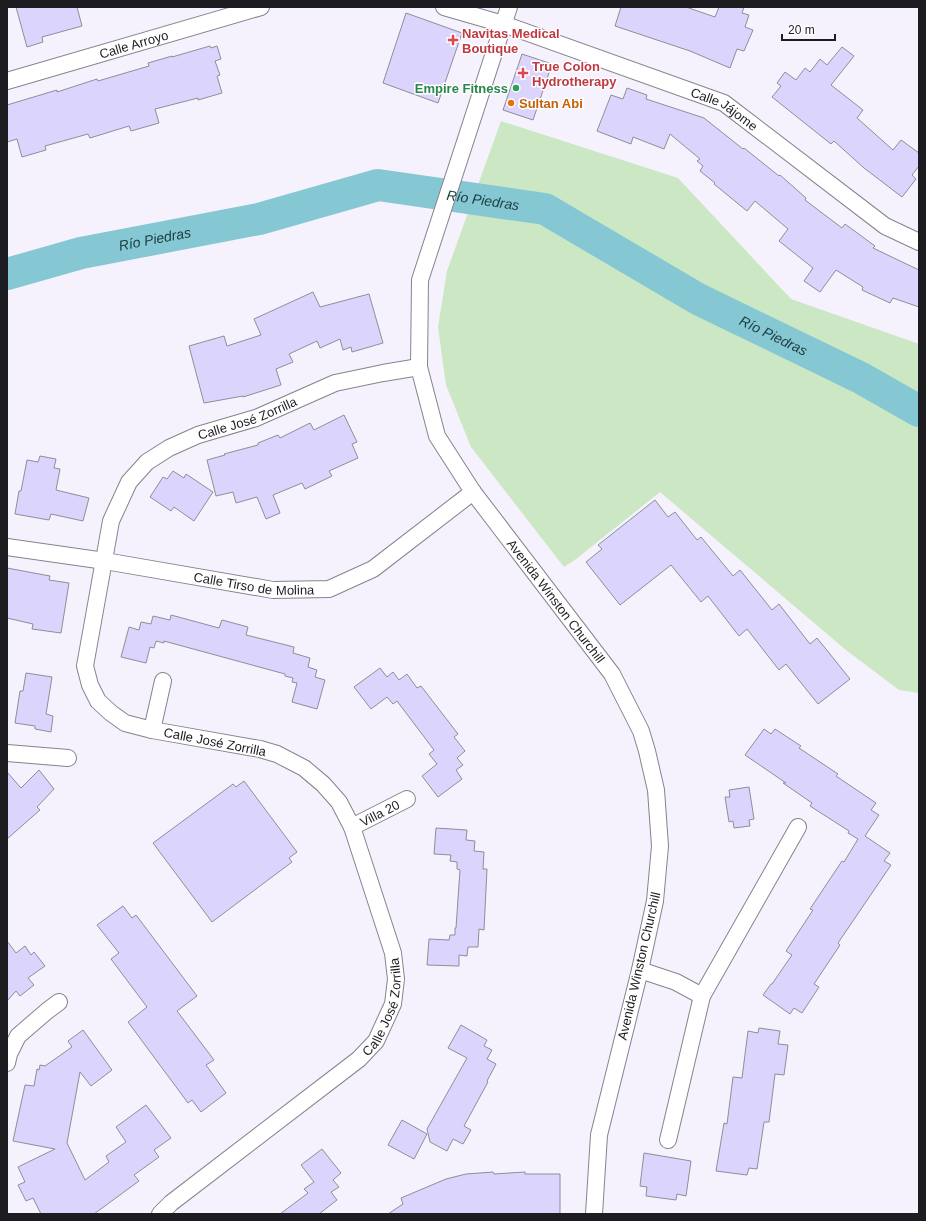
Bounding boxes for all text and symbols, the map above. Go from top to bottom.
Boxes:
scale bar [782,16,835,42]
text: 20 m [788,23,815,37]
place label: Navitas Medical Boutique [462,26,560,56]
street label: Calle Arroyo [98,27,170,61]
marker: Navitas Medical Boutique [447,34,459,46]
place label: True Colon Hydrotherapy [532,59,617,89]
marker: True Colon Hydrotherapy [517,67,529,79]
place label: Empire Fitness [415,81,508,96]
marker: Empire Fitness [511,83,521,93]
street label: Calle Jájome [689,84,761,134]
place label: Sultan Abi [519,96,583,111]
marker: Sultan Abi [506,98,516,108]
water label: Río Piedras [446,187,520,213]
water label: Río Piedras [117,224,192,254]
water label: Río Piedras [737,312,810,359]
street label: Calle José Zorrilla [196,393,300,442]
street label: Avenida Winston Churchill [504,536,608,666]
street label: Calle Tirso de Molina [193,569,315,598]
street label: Calle José Zorrilla [163,725,268,759]
street label: Villa 20 [357,797,402,829]
street label: Avenida Winston Churchill [615,890,663,1041]
street label: Calle José Zorrilla [359,956,404,1059]

